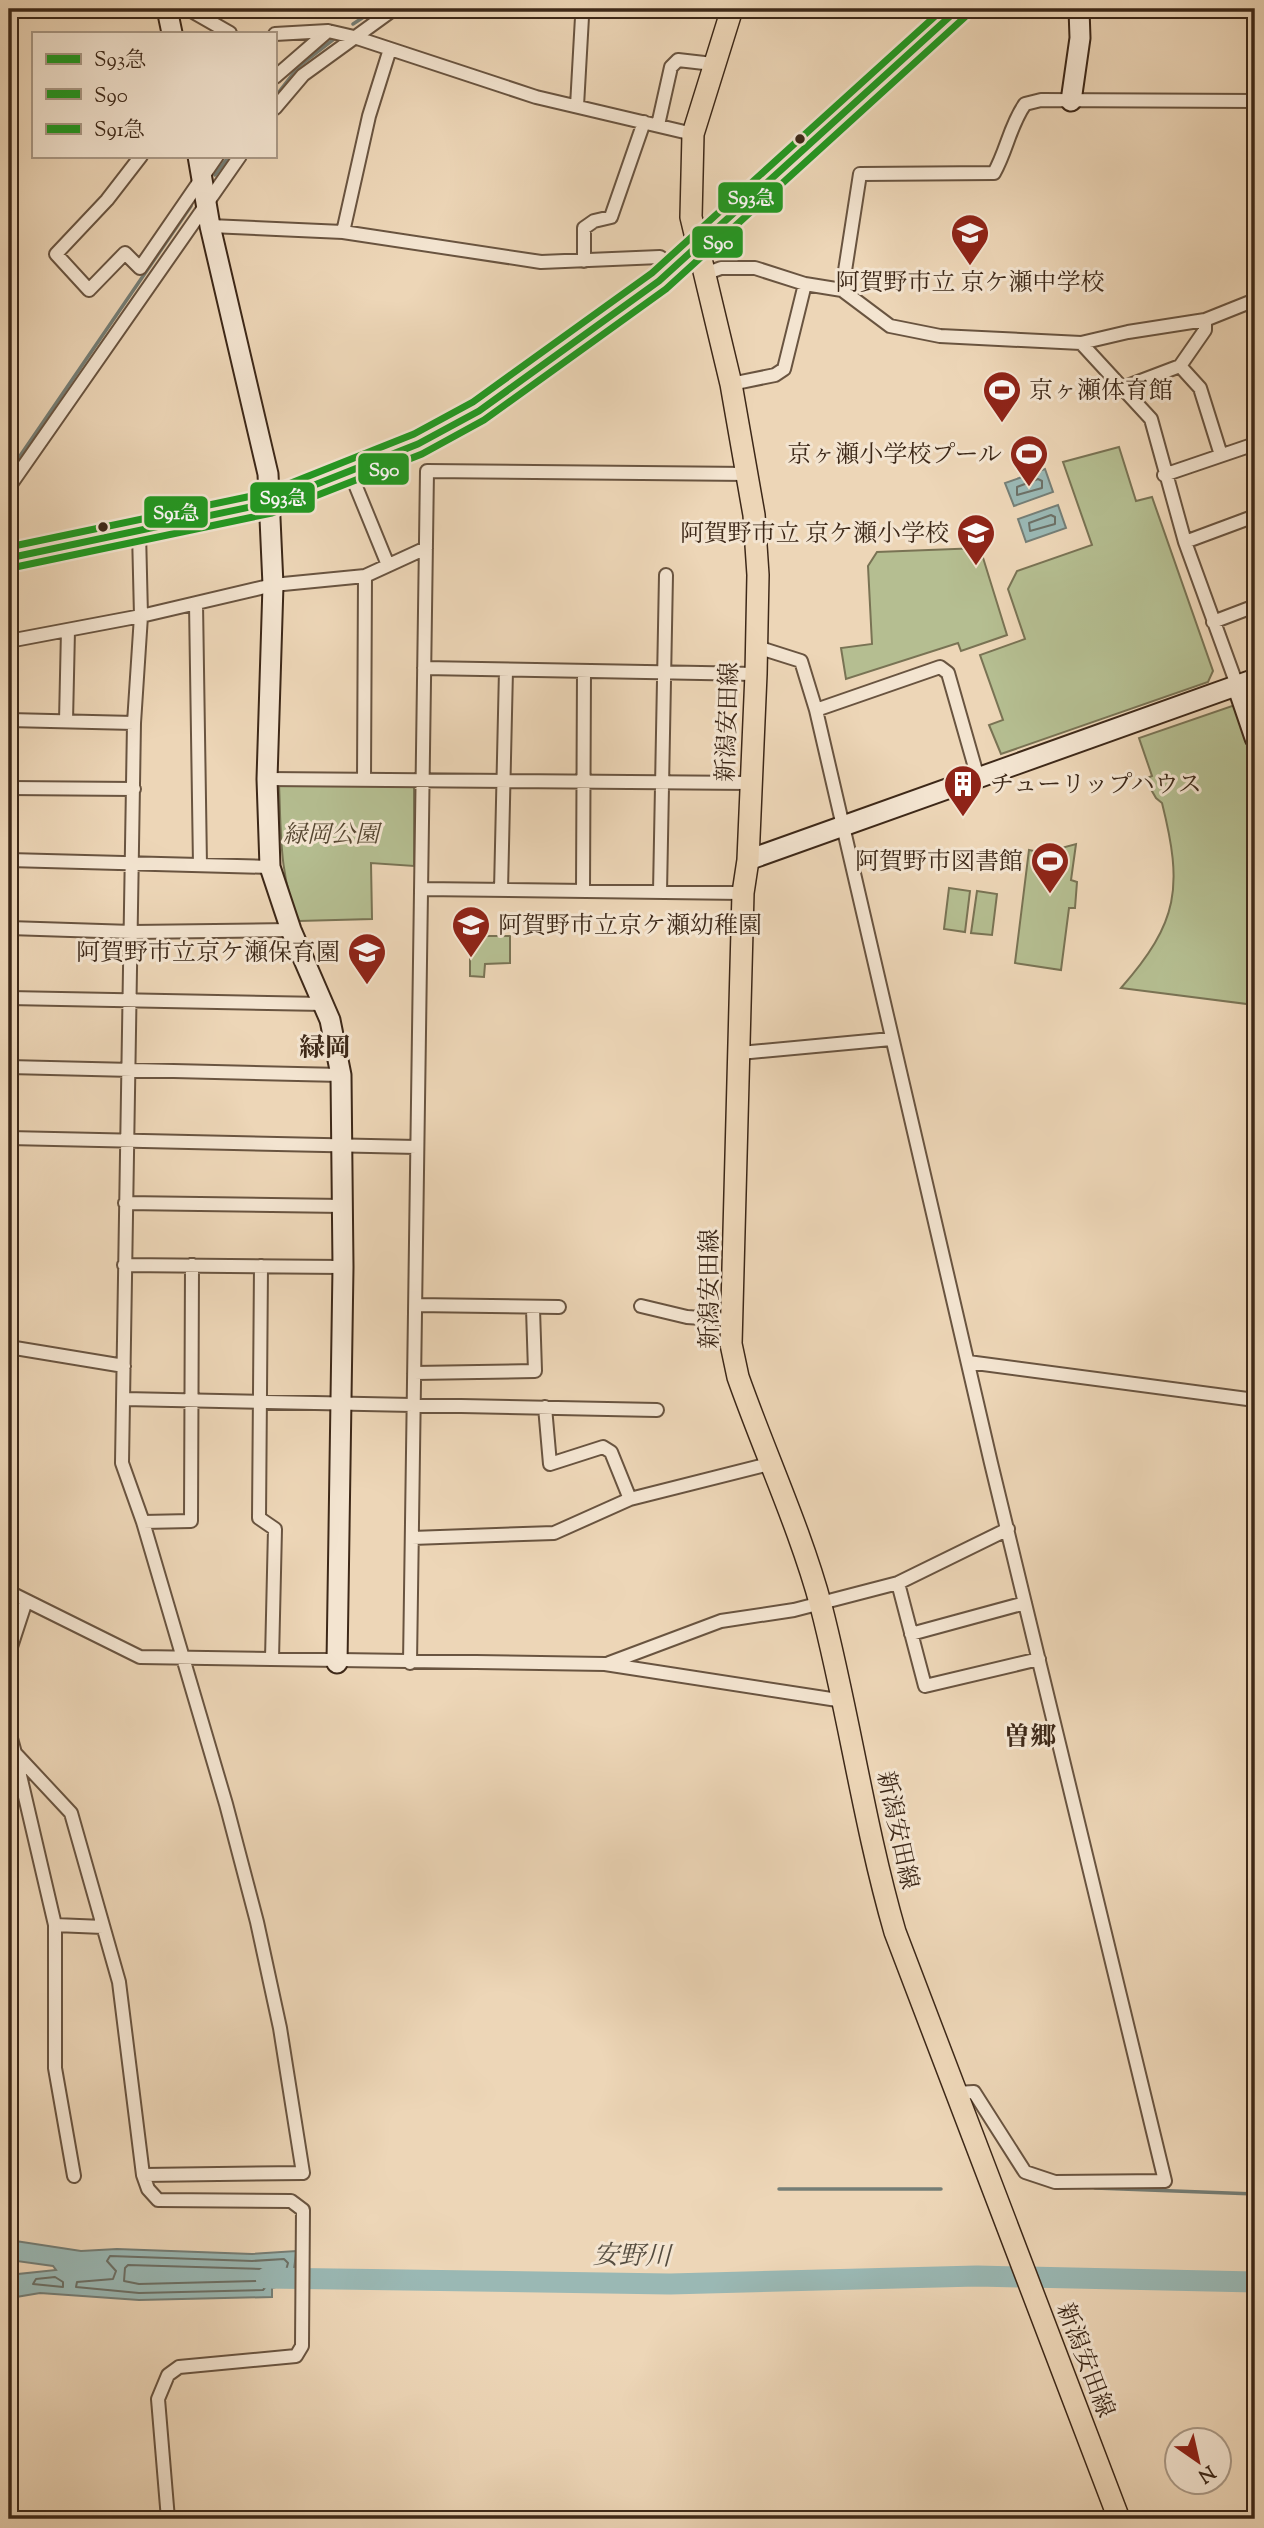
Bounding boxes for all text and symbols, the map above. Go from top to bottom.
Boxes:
legend [32,32,276,158]
text: S93急 [94,46,146,76]
text: S90 [94,82,128,112]
text: S91急 [94,116,145,146]
unlabelled marker [793,132,807,146]
line badge: S93急 [717,181,784,214]
text: S93急 [727,186,775,213]
school or university icon: 阿賀野市立 京ケ瀬中学校 [949,212,991,267]
line badge: S90 [691,225,744,259]
text: S90 [703,231,733,258]
place label: 阿賀野市立 京ケ瀬中学校 [835,267,1105,301]
sports icon: 京ヶ瀬体育館 [981,369,1023,424]
place label: 京ヶ瀬体育館 [1029,375,1173,409]
sports icon: 京ヶ瀬小学校プール [1008,433,1050,488]
place label: 京ヶ瀬小学校プール [787,439,1002,473]
line badge: S90 [357,452,410,486]
text: S90 [369,458,399,485]
line badge: S93急 [249,481,316,514]
text: S93急 [259,486,307,513]
line badge: S91急 [143,495,209,529]
text: S91急 [153,501,199,528]
school or university icon: 阿賀野市立 京ケ瀬小学校 [955,512,997,567]
place label: 阿賀野市立 京ケ瀬小学校 [680,518,949,552]
unlabelled marker [96,520,110,534]
street label: 新潟安田線 [710,662,748,783]
building icon: チューリップハウス [942,763,984,818]
place label: チューリップハウス [990,769,1202,803]
park label: 緑岡公園 [283,819,383,853]
sports icon: 阿賀野市図書館 [1029,840,1071,895]
place label: 阿賀野市図書館 [855,846,1023,880]
school or university icon: 阿賀野市立京ケ瀬幼稚園 [450,904,492,959]
place label: 阿賀野市立京ケ瀬幼稚園 [498,910,762,944]
school or university icon: 阿賀野市立京ケ瀬保育園 [346,931,388,986]
place label: 阿賀野市立京ケ瀬保育園 [76,937,340,971]
district label: 緑岡 [299,1031,351,1068]
street label: 新潟安田線 [694,1229,728,1349]
district label: 曽郷 [1004,1720,1057,1757]
street label: 新潟安田線 [867,1768,925,1893]
water label: 安野川 [593,2238,674,2277]
street label: 新潟安田線 [1047,2299,1122,2423]
north arrow [1162,2426,1232,2496]
text: N [1192,2458,1220,2488]

